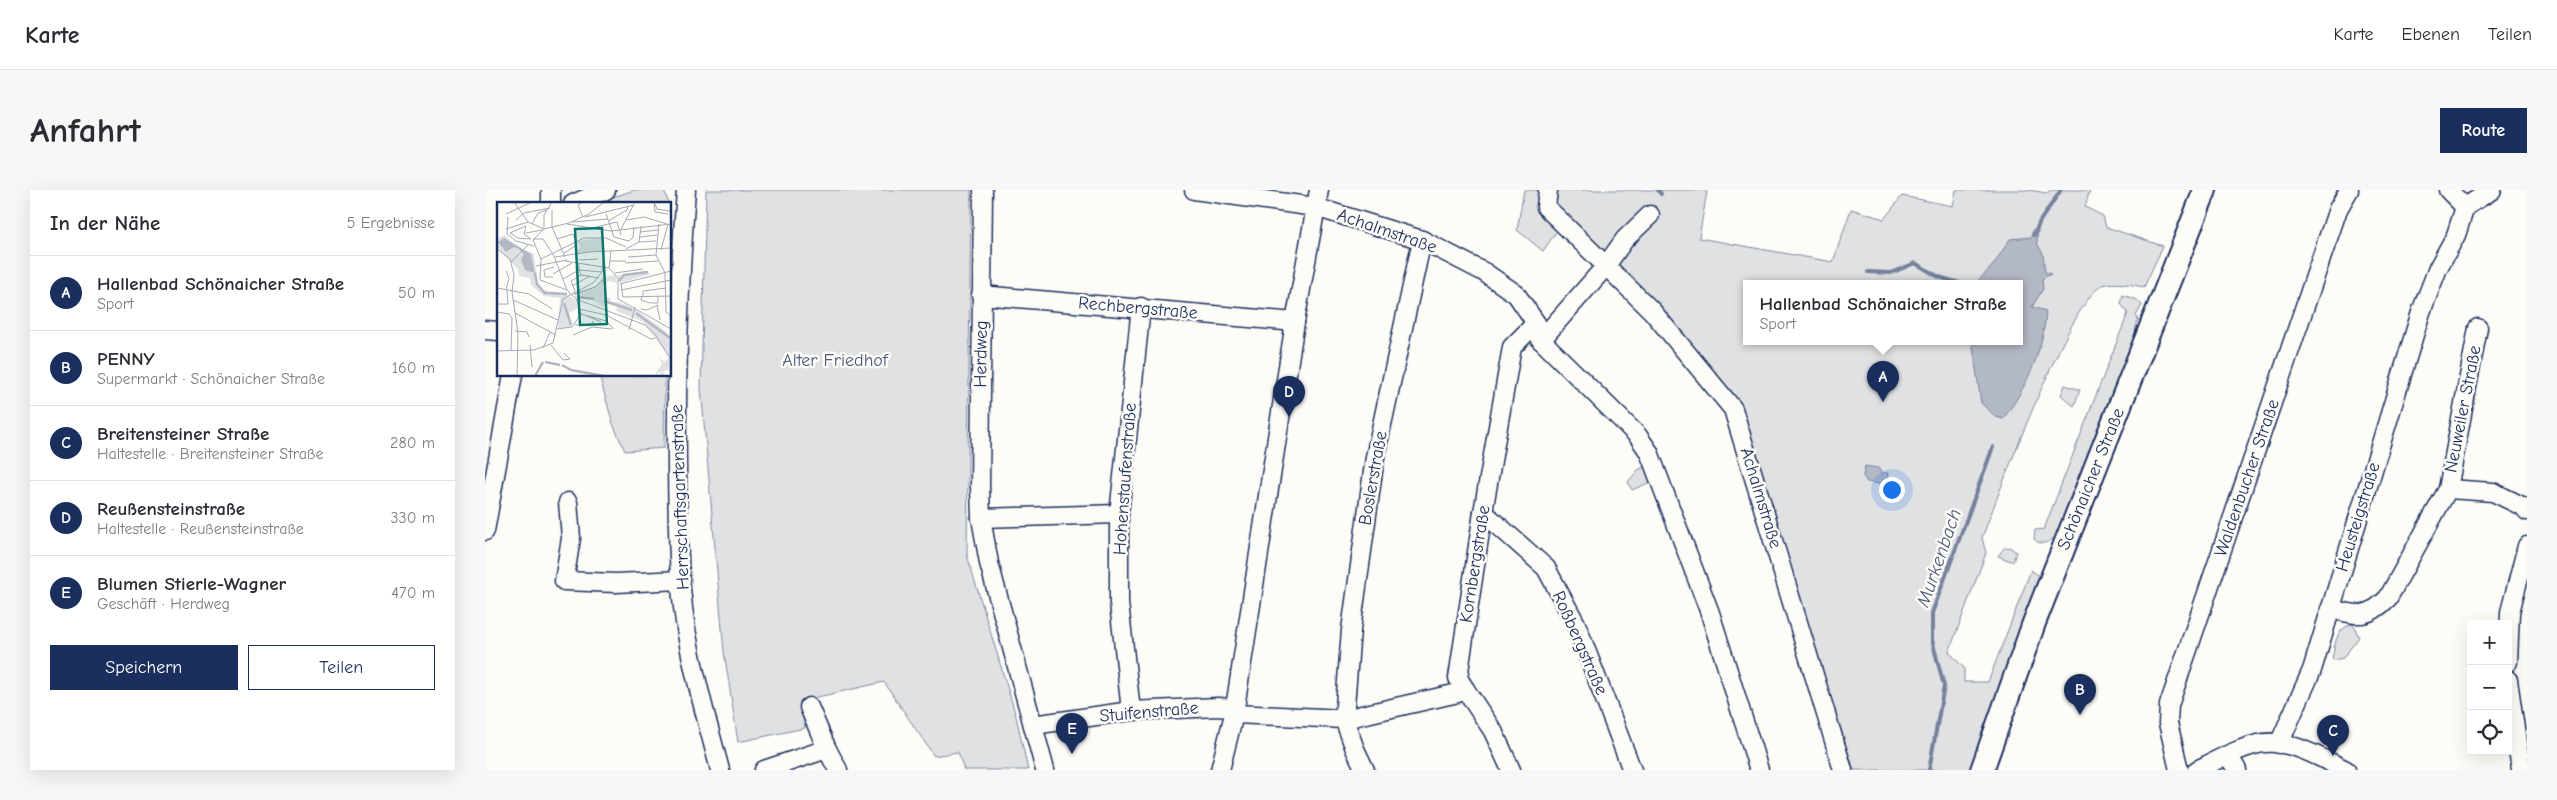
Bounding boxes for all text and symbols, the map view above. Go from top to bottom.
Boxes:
text: Karte [25,21,79,49]
text: Karte [2333,24,2374,45]
text: Ebenen [2402,24,2460,45]
text: Teilen [2488,24,2532,45]
button: Route [2440,108,2527,153]
text: Anfahrt [30,110,141,151]
inset map [497,202,671,376]
street label: Achalmstraße [1334,204,1440,258]
text: In der Nähe [50,211,160,235]
text: 5 Ergebnisse [347,214,435,232]
text: Hallenbad Schönaicher Straße [97,273,344,295]
popup [1743,280,2023,345]
text: A [62,284,70,302]
text: 50 m [398,284,435,302]
street label: Rechbergstraße [1077,292,1199,324]
text: Hallenbad Schönaicher Straße [1759,293,2007,315]
text: Sport [97,295,134,313]
text: Sport [1759,315,1796,333]
street label: Herdweg [970,320,992,388]
street label: Neuweiler Straße [2440,343,2486,475]
text: PENNY [97,348,155,370]
park label: Alter Friedhof [782,350,889,371]
text: B [61,359,71,377]
text: 160 m [392,359,435,377]
pin: A [1867,361,1899,402]
text: Supermarkt · Schönaicher Straße [97,370,325,388]
pin: D [1273,376,1305,417]
street label: Waldenbucher Straße [2210,397,2284,559]
street label: Hohenstaufenstraße [1109,402,1141,556]
street label: Herrschaftsgartenstraße [666,404,694,590]
street label: Schönaicher Straße [2053,405,2129,553]
text: Breitensteiner Straße [97,423,269,445]
street label: Boslerstraße [1354,429,1392,527]
text: C [61,434,71,452]
text: 280 m [390,434,435,452]
text: Haltestelle · Breitensteiner Straße [97,445,323,463]
street label: Achalmstraße [1736,445,1786,551]
street label: Heusteigstraße [2331,460,2385,574]
your location [1879,477,1905,503]
text: Reußensteinstraße [97,498,245,520]
street label: Kornbergstraße [1455,504,1495,624]
water label: Murkenbach [1912,506,1966,611]
text: D [61,509,71,527]
text: 330 m [390,509,435,527]
text: Haltestelle · Reußensteinstraße [97,520,304,538]
text: Blumen Stierle-Wagner [97,573,286,595]
text: E [61,584,71,602]
text: 470 m [391,584,435,602]
street label: Roßbergstraße [1548,588,1612,698]
text: Geschäft · Herdweg [97,595,230,613]
map controls [2467,620,2512,755]
button: + [2467,620,2512,665]
button: Speichern [50,645,238,690]
button: Teilen [248,645,435,690]
button: − [2467,665,2512,710]
pin: B [2064,674,2096,715]
street label: Stuifenstraße [1099,697,1199,727]
button: locate [2467,710,2512,755]
pin: E [1056,713,1088,754]
pin: C [2317,715,2349,756]

